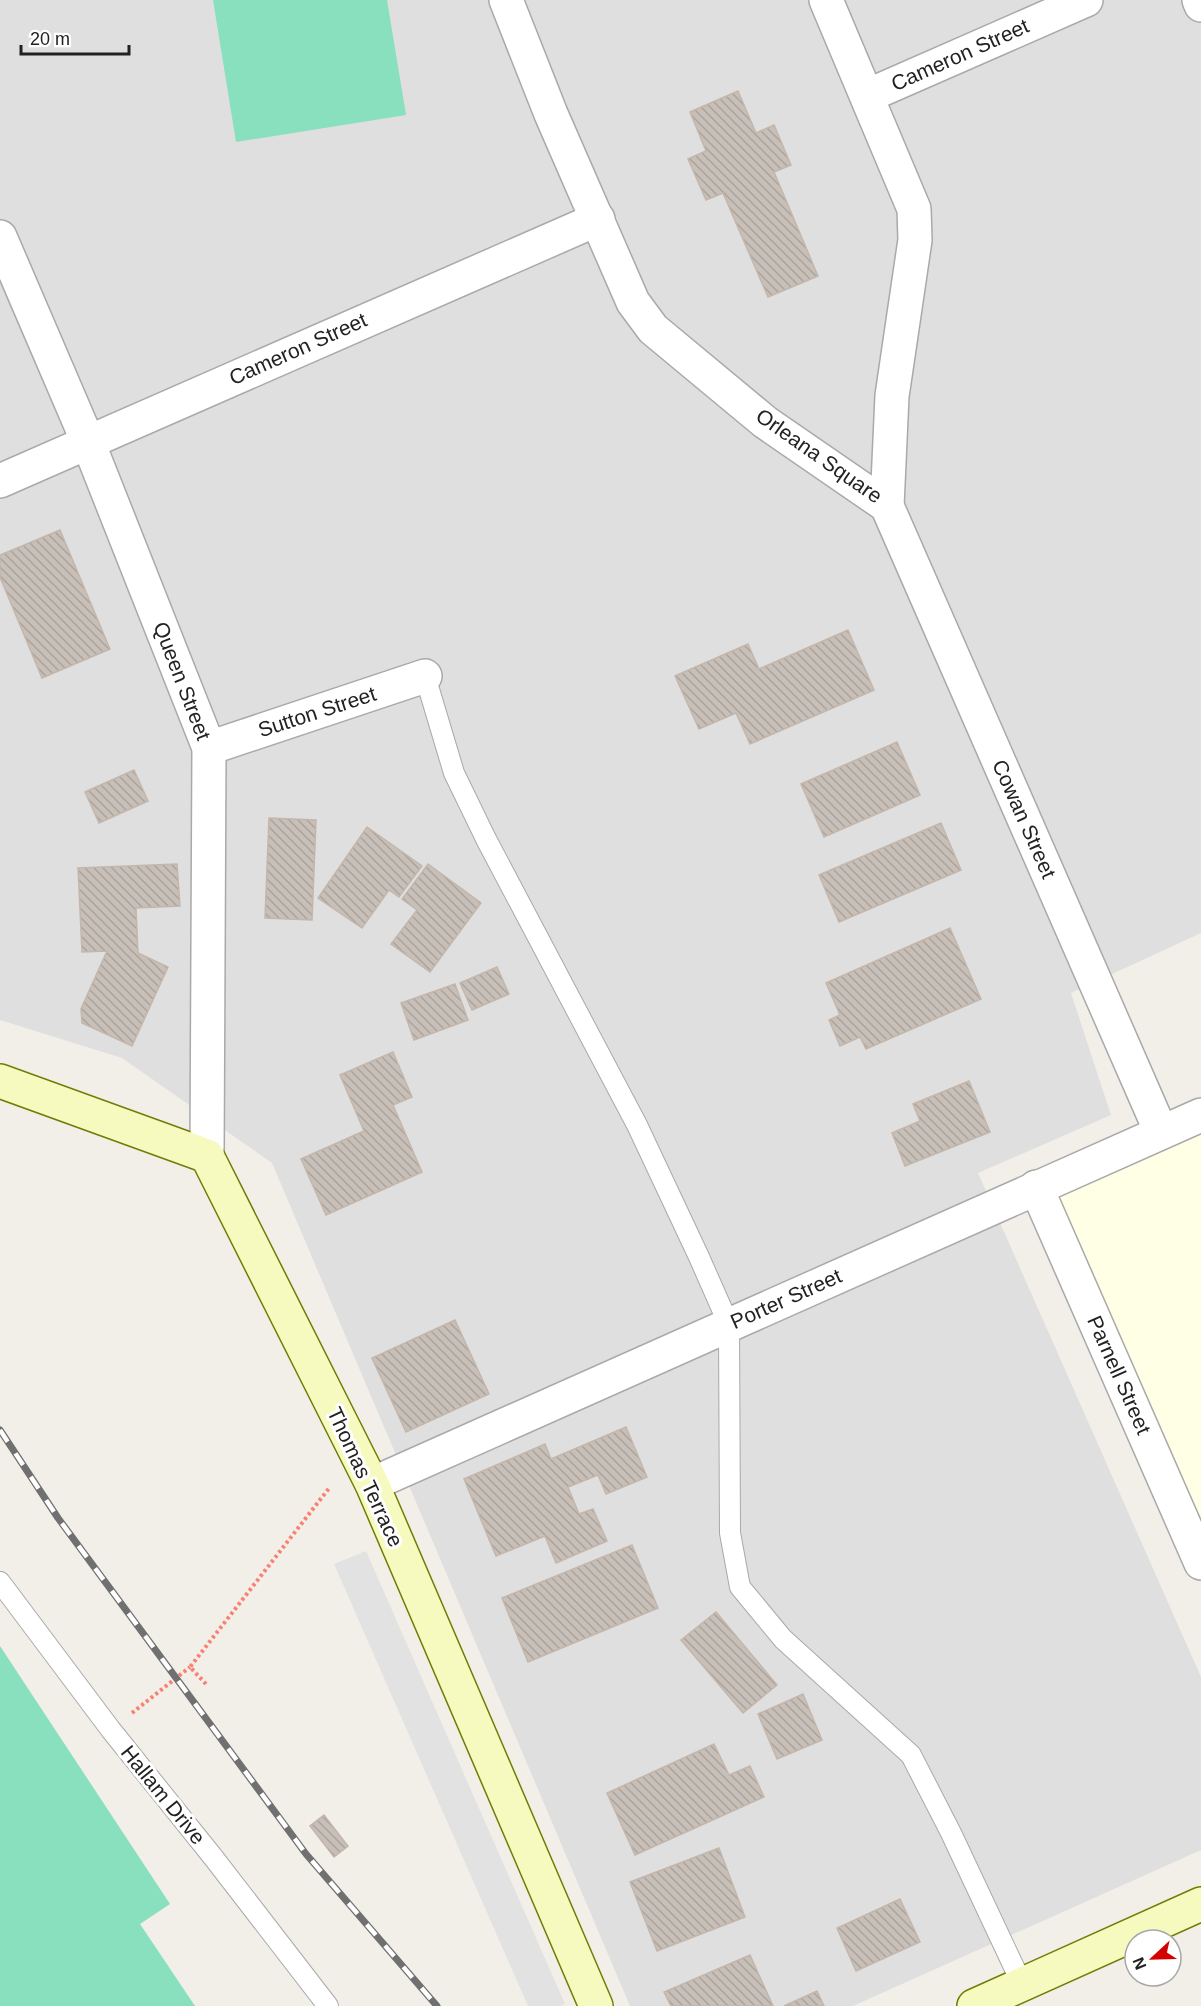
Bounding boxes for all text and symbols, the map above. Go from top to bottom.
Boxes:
street label: Cameron Street [887,14,1032,95]
scale bar [21,18,129,56]
text: 20 m [30,29,70,49]
street label: Cameron Street [225,308,370,389]
street label: Orleana Square [752,404,887,508]
street label: Queen Street [149,618,216,743]
street label: Sutton Street [255,682,379,741]
street label: Cowan Street [988,756,1061,882]
street label: Porter Street [727,1264,845,1333]
street label: Parnell Street [1083,1312,1156,1438]
street label: Thomas Terrace [323,1403,408,1550]
street label: Hallam Drive [117,1741,210,1849]
north arrow [1123,1928,1183,1988]
text: N [1130,1955,1150,1972]

